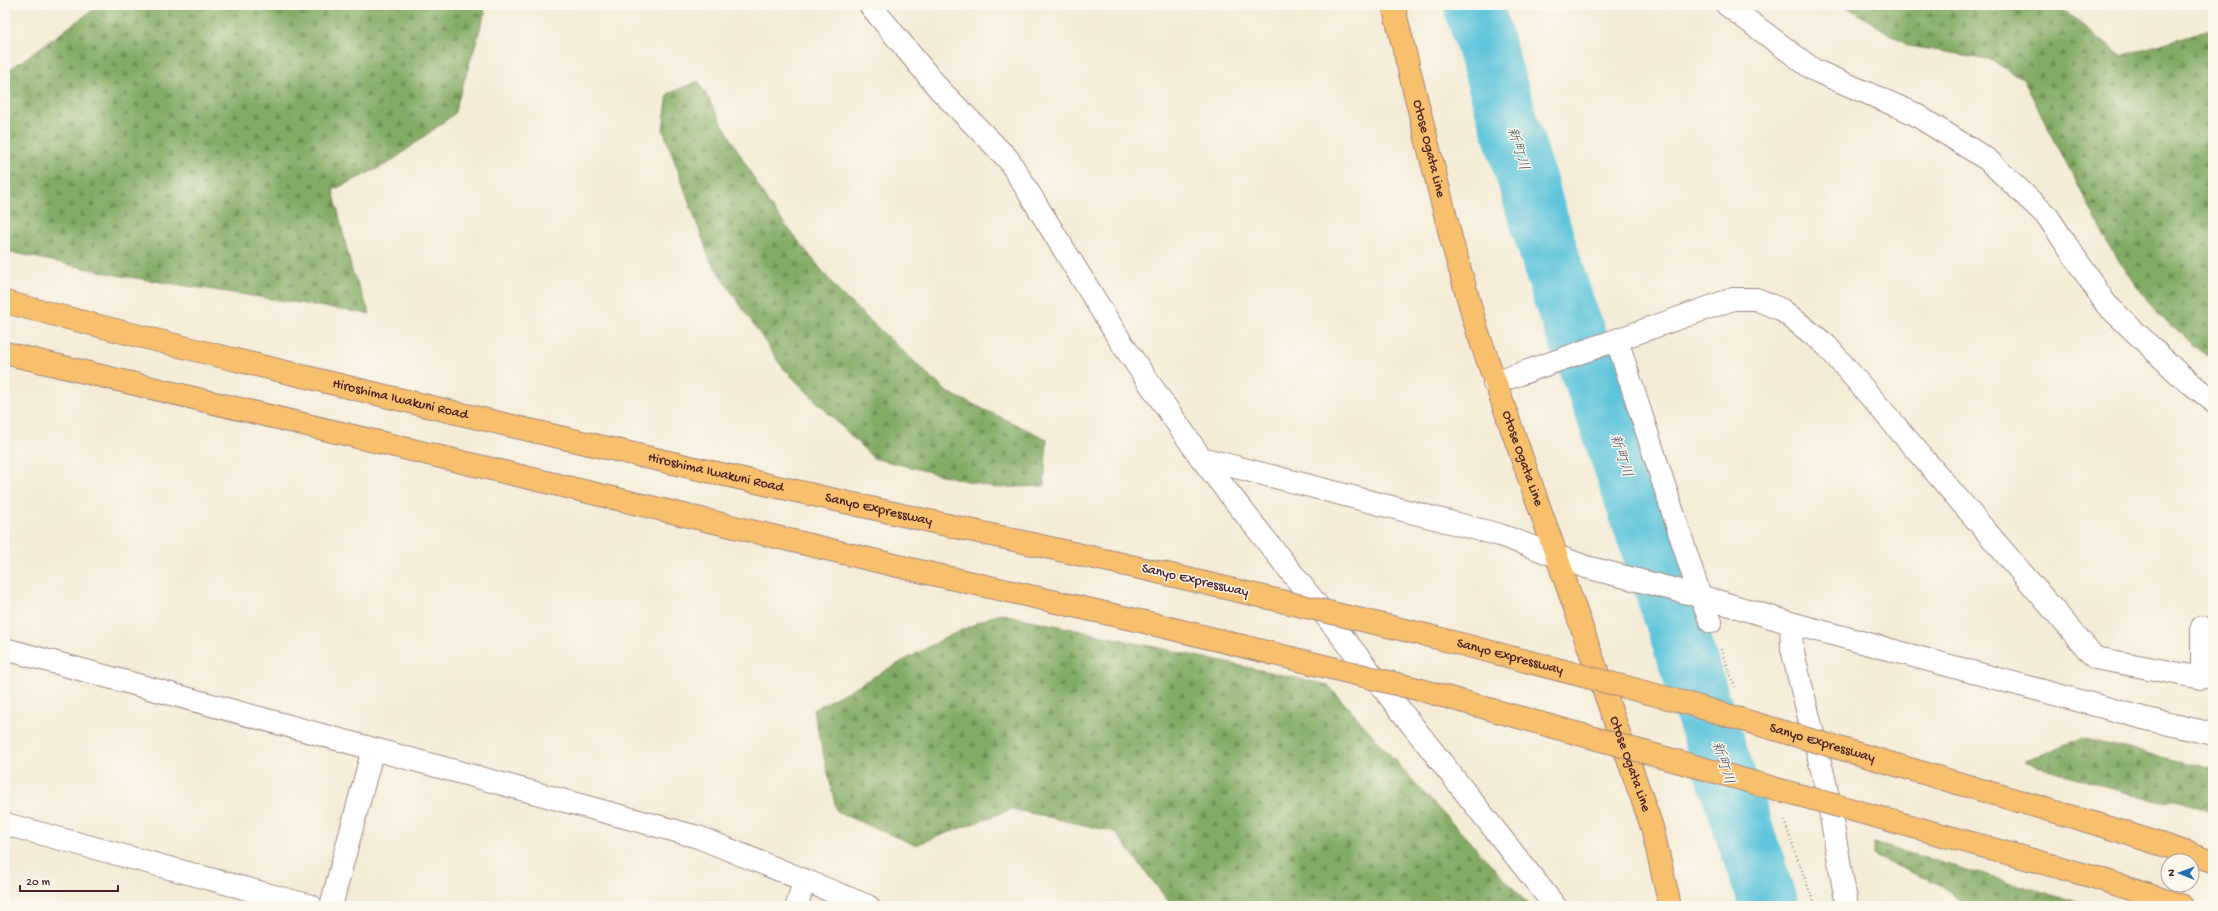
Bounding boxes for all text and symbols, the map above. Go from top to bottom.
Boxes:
street label: Otose Ogata Line [1408,98,1449,200]
water label: 新町川 [1502,125,1532,173]
street label: Hiroshima Iwakuni Road [331,375,471,424]
street label: Otose Ogata Line [1498,408,1547,509]
water label: 新町川 [1604,432,1636,480]
street label: Hiroshima Iwakuni Road [646,449,787,497]
street label: Sanyo Expressway [823,489,934,530]
street label: Sanyo Expressway [1140,560,1250,602]
street label: Sanyo Expressway [1455,635,1565,679]
street label: Otose Ogata Line [1605,714,1655,815]
street label: Sanyo Expressway [1767,720,1877,767]
water label: 新町川 [1706,739,1738,787]
north arrow [2160,853,2200,893]
scale bar [20,867,118,893]
text: N [2166,869,2178,877]
text: 20 m [26,876,51,890]

